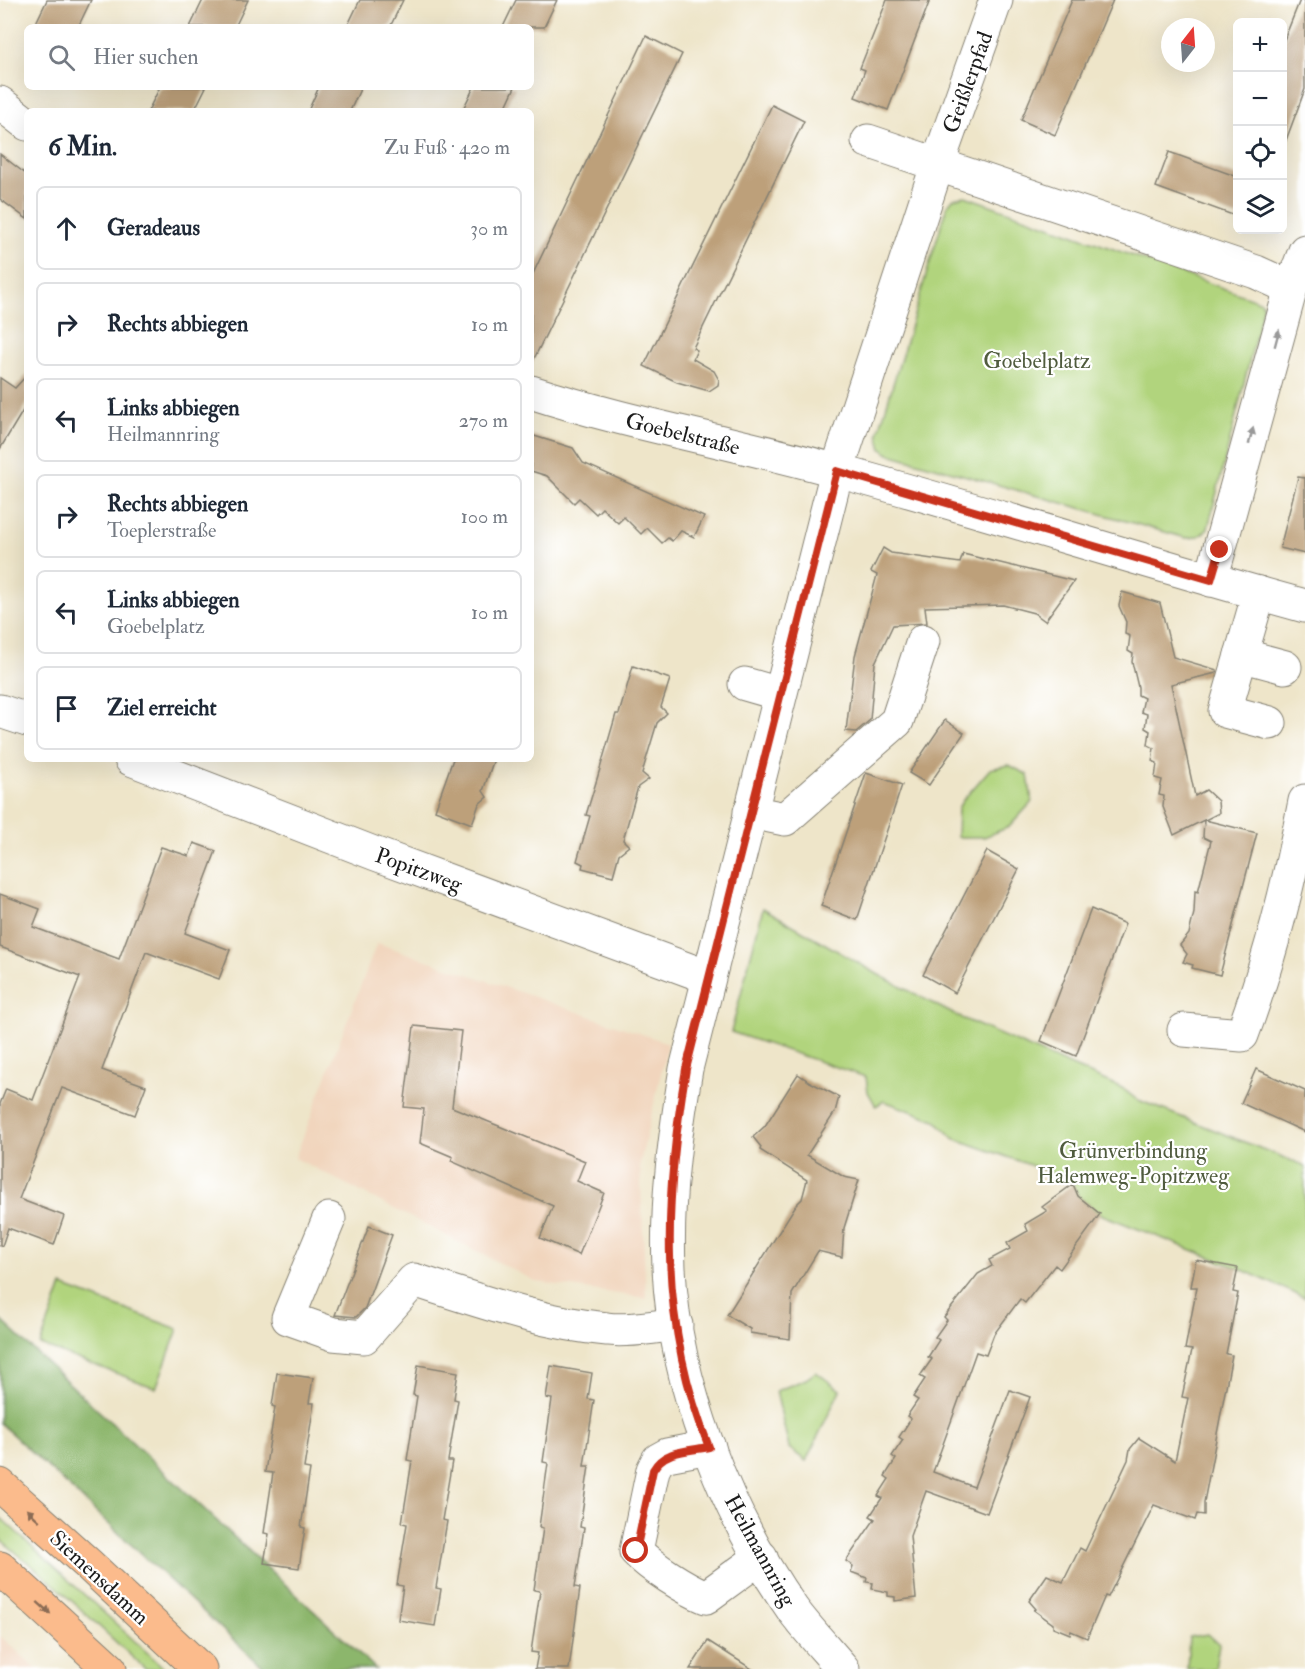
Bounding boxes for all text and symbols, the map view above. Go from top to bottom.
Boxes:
north arrow [1161,18,1215,72]
map controls [1233,18,1287,234]
button: + [1233,18,1287,72]
search box [24,24,534,90]
street label: Geißlerpfad [937,27,1000,137]
icon: search [45,41,78,74]
text: Hier suchen [93,43,199,71]
button: − [1233,72,1287,126]
button: locate [1233,126,1287,180]
text: 6 Min. [48,131,117,163]
text: Zu Fuß · 420 m [384,135,510,160]
button: layers [1233,180,1287,234]
icon: ahead [50,212,83,245]
text: Geradeaus [107,214,200,242]
text: 30 m [470,216,508,241]
icon: right [50,308,83,341]
text: Rechts abbiegen [107,310,248,338]
text: 10 m [471,312,508,337]
one-way arrow [1273,329,1283,347]
park label: Goebelplatz [983,347,1091,376]
text: Links abbiegen [107,394,240,422]
icon: left [50,404,83,437]
street label: Goebelstraße [623,406,743,462]
text: 270 m [459,408,508,433]
text: Heilmannring [107,422,219,447]
one-way arrow [1247,427,1256,445]
text: Rechts abbiegen [107,490,248,518]
icon: right [50,500,83,533]
text: 100 m [461,504,508,529]
text: Toeplerstraße [107,518,216,543]
route end [1206,536,1232,562]
text: Links abbiegen [107,586,240,614]
icon: left [50,596,83,629]
text: 10 m [471,600,508,625]
text: Goebelplatz [107,614,205,639]
icon: arrive [50,692,83,725]
text: Ziel erreicht [107,694,217,722]
street label: Popitzweg [371,841,467,900]
park label: Grünverbindung Halemweg-Popitzweg [1037,1137,1230,1191]
street label: Heilmannring [718,1490,803,1612]
one-way arrow [26,1508,41,1522]
street label: Siemensdamm [44,1524,155,1631]
route start [622,1537,648,1563]
one-way arrow [36,1600,50,1614]

